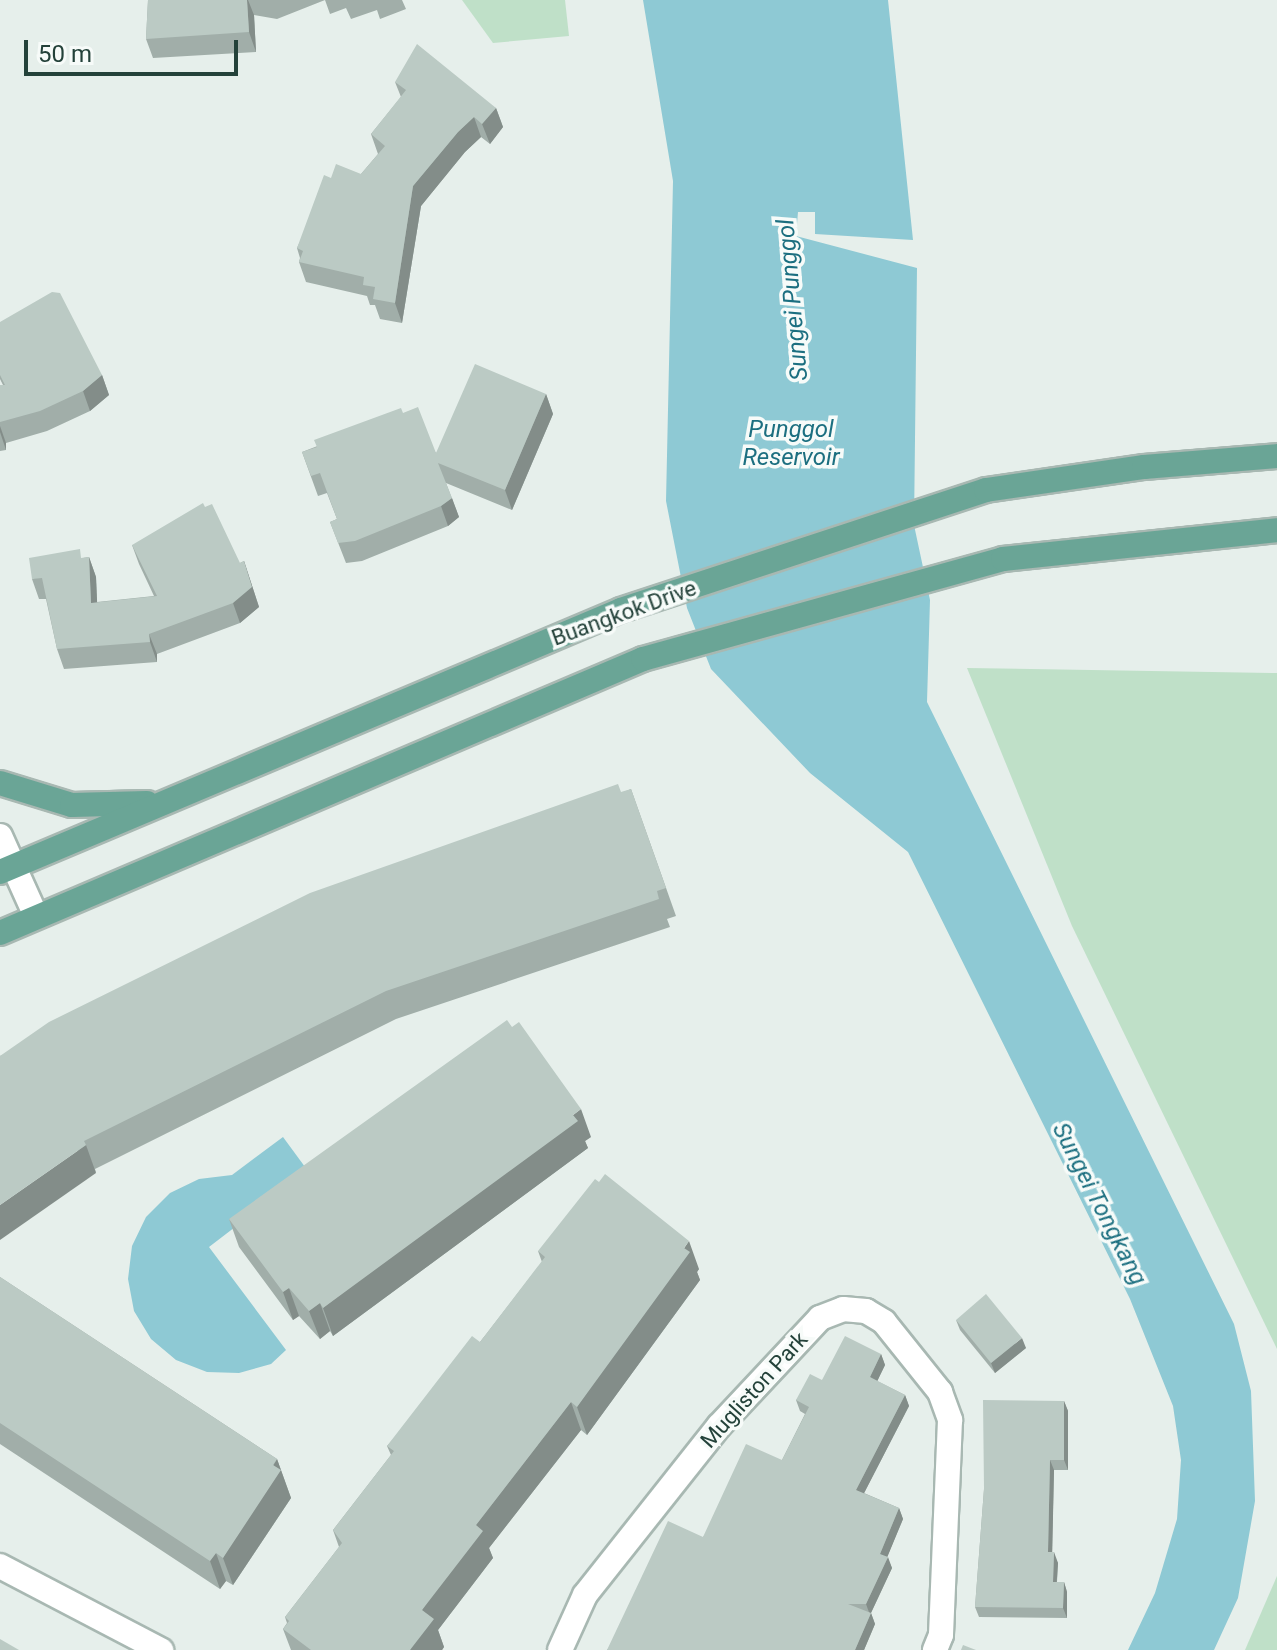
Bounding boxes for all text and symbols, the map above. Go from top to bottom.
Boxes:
scale bar [28,24,242,74]
text: 50 m [38,40,92,68]
water label: Sungei Punggol [772,218,814,382]
water label: Punggol Reservoir [742,416,840,472]
street label: Buangkok Drive [548,575,700,651]
water label: Sungei Tongkang [1046,1118,1152,1290]
street label: Mugliston Park [695,1326,813,1454]

